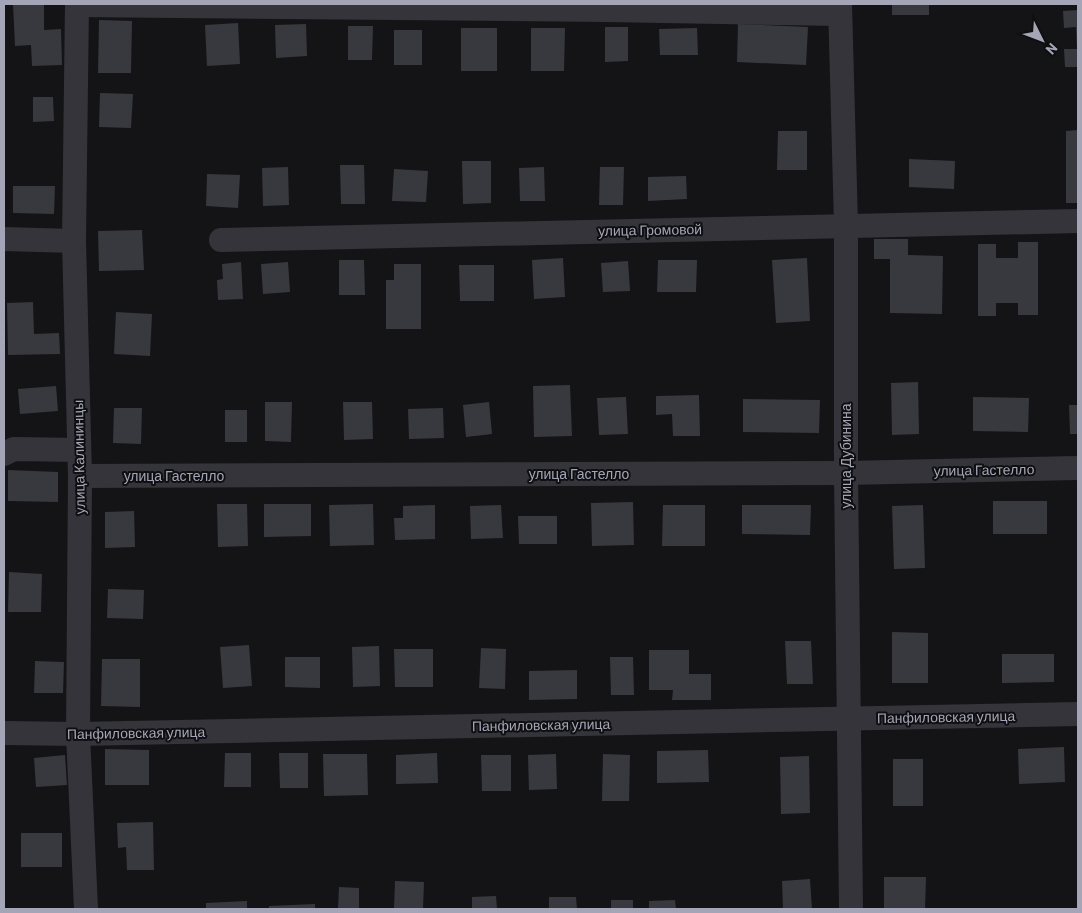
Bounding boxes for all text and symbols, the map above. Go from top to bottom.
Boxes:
north arrow [1017,15,1067,65]
text: N [1043,40,1061,58]
street label: улица Громовой [598,220,702,239]
street label: улица Калининцы [69,400,88,514]
street label: улица Дубинина [837,403,854,509]
street label: улица Гастелло [933,460,1035,479]
street label: улица Гастелло [529,465,630,482]
street label: улица Гастелло [124,467,225,484]
street label: Панфиловская улица [877,707,1016,726]
street label: Панфиловская улица [472,715,611,734]
street label: Панфиловская улица [67,723,206,742]

